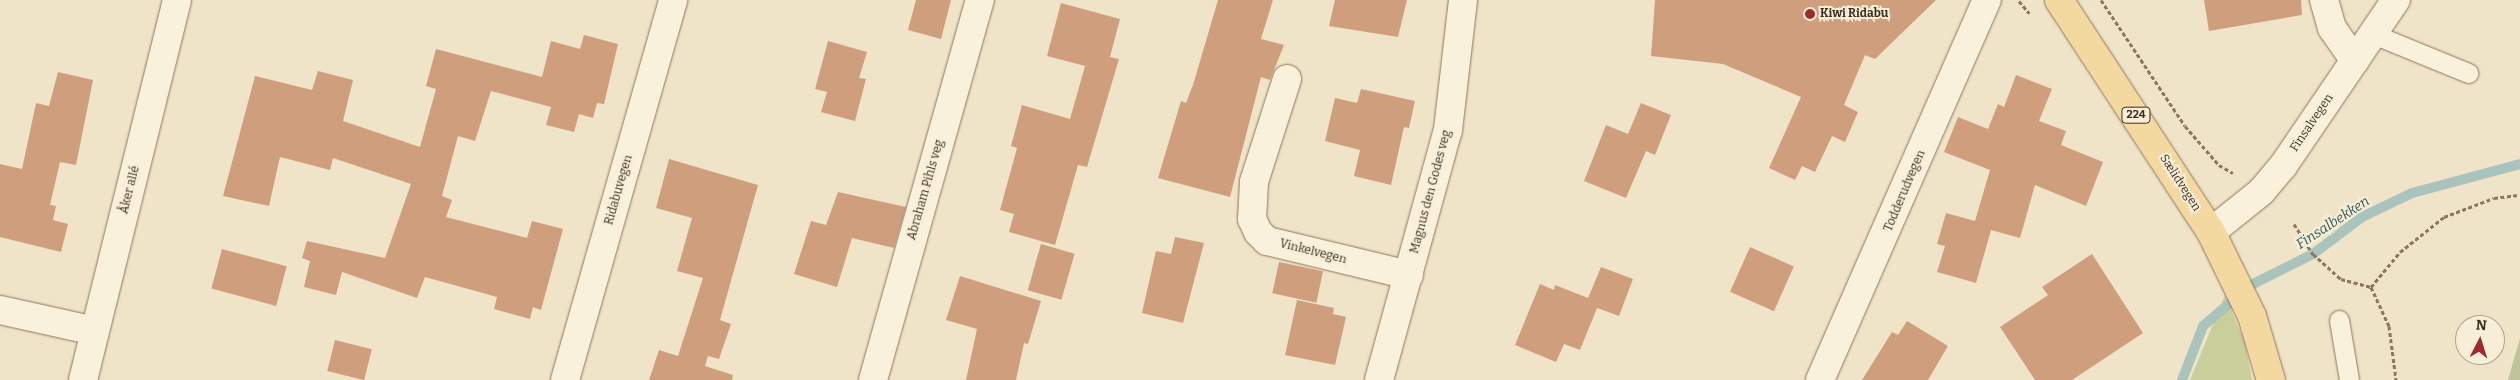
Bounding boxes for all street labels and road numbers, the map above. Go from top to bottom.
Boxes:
street label: Finsalvegen [2287,91,2337,155]
road number: 224 [2121,106,2151,124]
street label: Magnus den Godes veg [1408,129,1454,255]
street label: Abraham Pihls veg [905,138,947,242]
street label: Todderudvegen [1881,148,1929,234]
street label: Sælidvegen [2156,152,2204,214]
street label: Ridabuvegen [602,153,636,227]
street label: Åker allé [117,164,143,216]
street label: Vinkelvegen [1278,237,1348,267]

